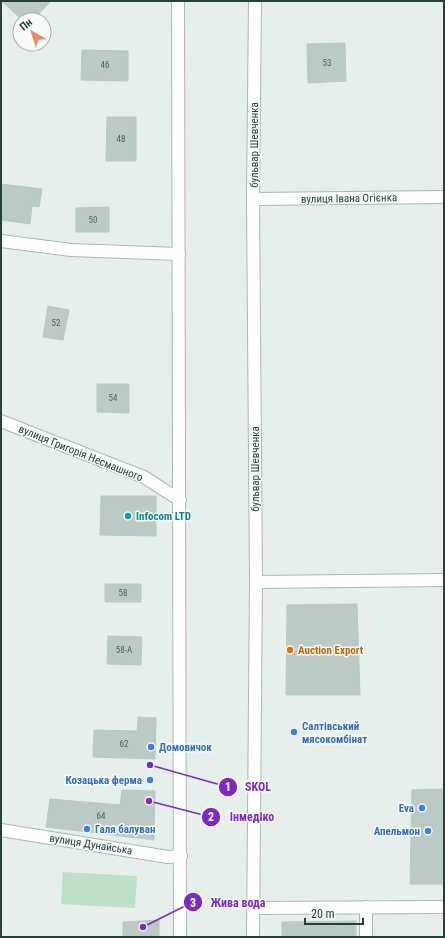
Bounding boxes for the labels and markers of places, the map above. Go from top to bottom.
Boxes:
place label: Infocom LTD [136,510,191,523]
marker: Infocom LTD [123,511,133,521]
place label: Auction Export [298,644,364,657]
marker: Auction Export [285,645,295,655]
place label: Салтівський мясокомбінат [302,720,367,746]
marker: Салтівський мясокомбінат [289,727,299,737]
place label: Домовичок [159,741,212,754]
marker: Домовичок [146,742,156,752]
place label: Козацька ферма [66,774,142,787]
marker: Козацька ферма [145,775,155,785]
callout: SKOL [218,775,279,799]
place label: Eva [399,802,414,815]
marker: Eva [417,803,427,813]
callout: Інмедіко [201,805,282,829]
place label: Галя балуван [95,823,155,836]
marker: Галя балуван [82,824,92,834]
place label: Апельмон [374,825,420,838]
marker: Апельмон [423,826,433,836]
callout: Жива вода [183,890,274,914]

